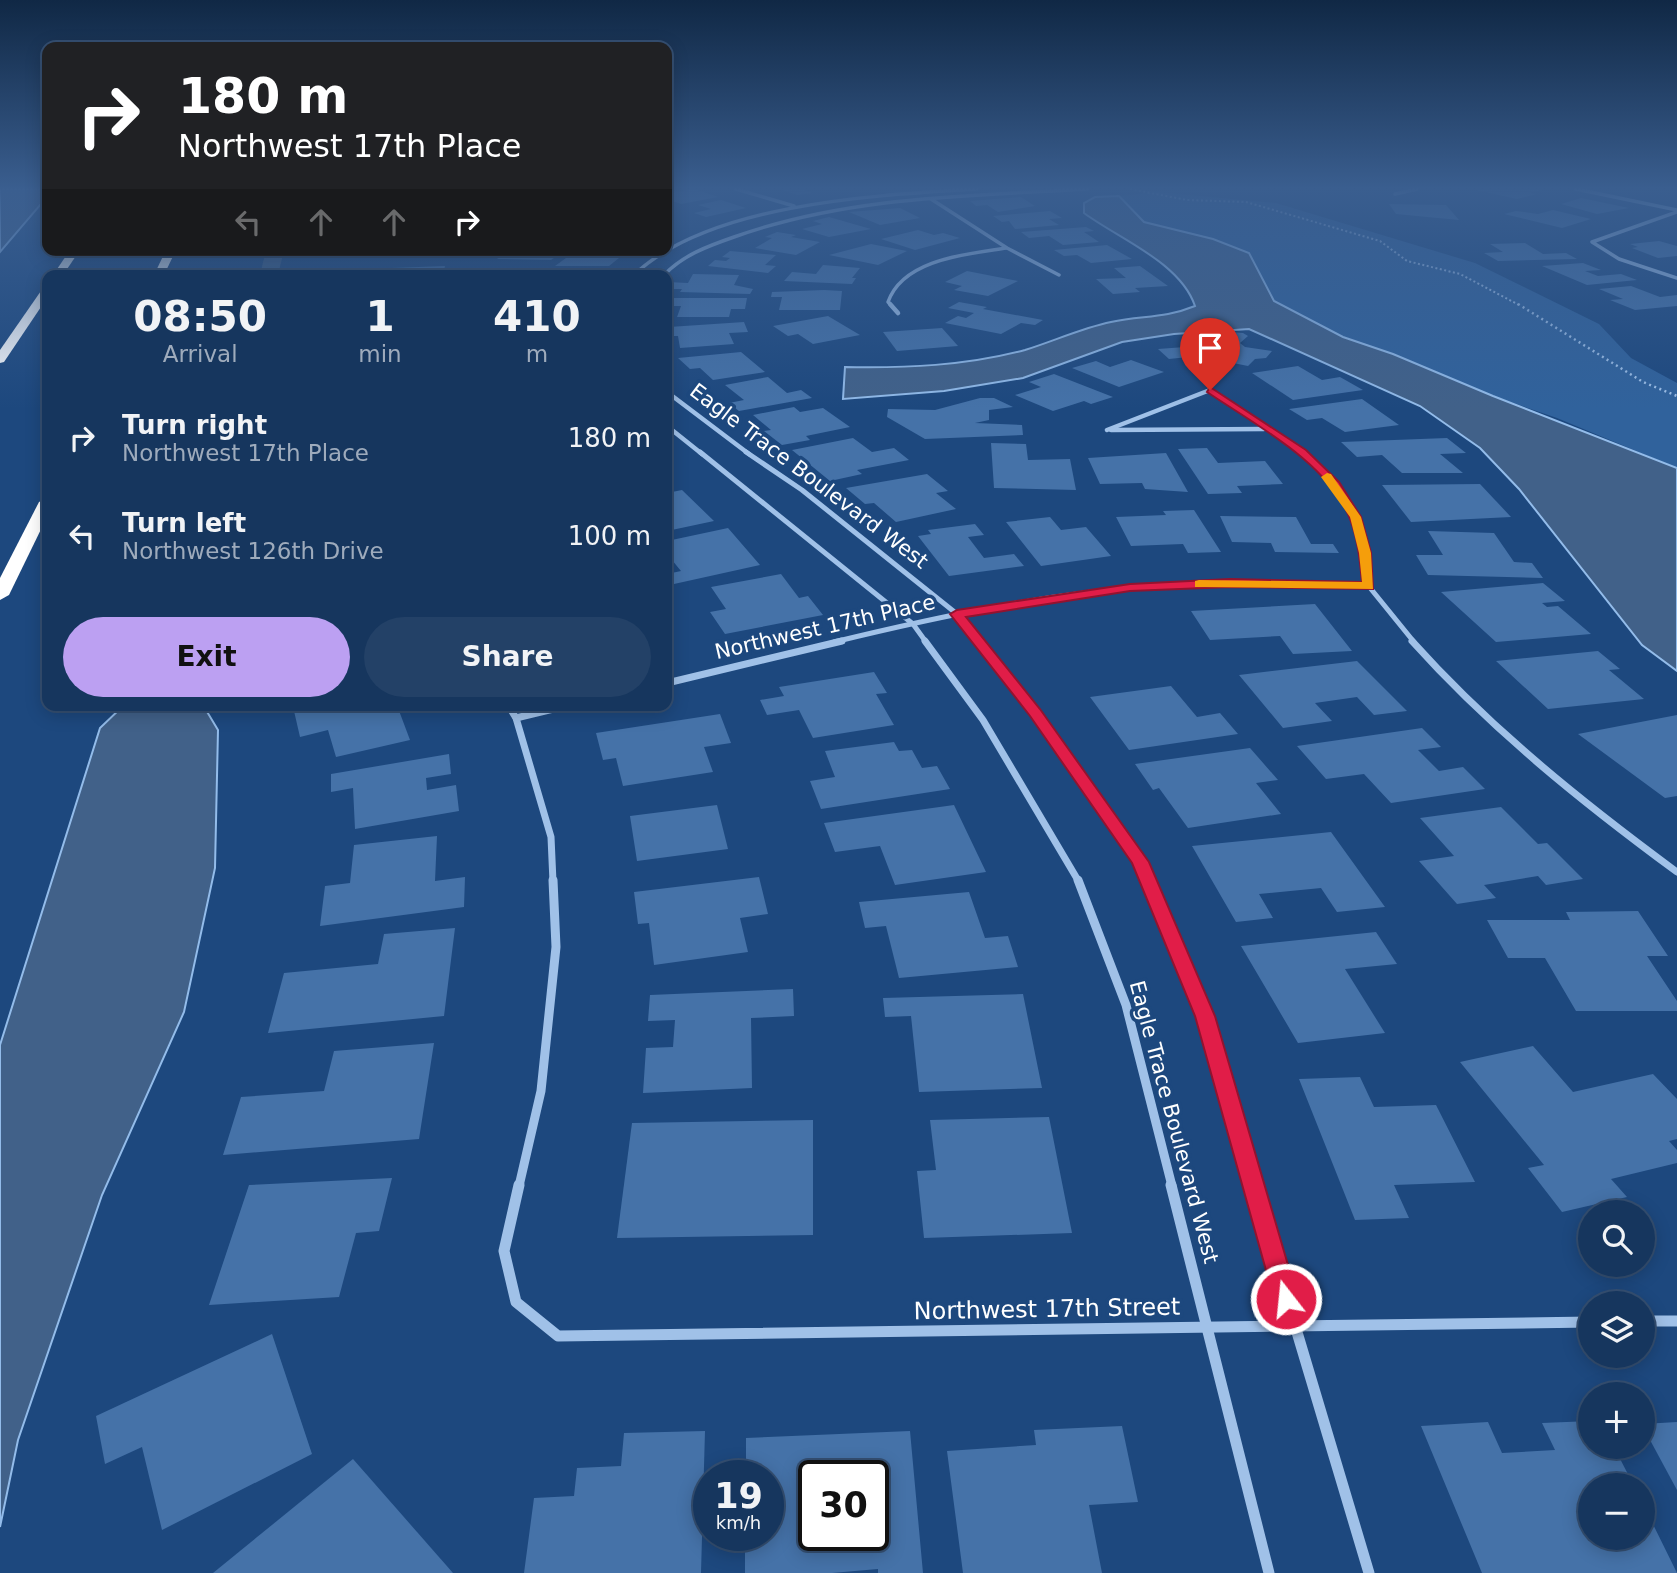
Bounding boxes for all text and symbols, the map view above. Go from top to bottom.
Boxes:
text: 180 m [178,68,348,125]
icon: right [63,70,154,161]
text: Northwest 17th Place [178,127,522,165]
icon: left [229,203,267,241]
icon: ahead [302,203,340,241]
icon: ahead [375,203,413,241]
icon: right [448,203,486,241]
text: 08:50 [133,292,267,341]
text: 1 [365,292,395,341]
text: 410 [493,292,581,341]
pin [1180,318,1240,390]
icon: arrive [1191,329,1229,367]
text: Arrival [163,341,238,367]
text: min [358,341,402,367]
text: m [526,341,548,367]
street label: Eagle Trace Boulevard West [685,379,933,573]
text: Turn right [122,410,267,440]
icon: right [63,419,101,457]
text: 180 m [568,423,651,453]
text: Northwest 17th Place [122,440,369,466]
text: Turn left [122,508,246,538]
icon: left [63,517,101,555]
text: 100 m [568,521,651,551]
text: Northwest 126th Drive [122,538,384,564]
street label: Northwest 17th Place [712,590,938,664]
button: Exit [63,617,350,697]
button: Share [364,617,651,697]
street label: Eagle Trace Boulevard West [1125,978,1223,1266]
map controls [1578,1200,1655,1550]
button: search [1578,1200,1655,1277]
position arrow [1249,1262,1323,1336]
button: layers [1578,1291,1655,1368]
street label: Northwest 17th Street [913,1293,1181,1325]
button: + [1578,1382,1655,1459]
speed limit sign: 30 [798,1460,889,1551]
button: − [1578,1473,1655,1550]
text: 19 [714,1476,763,1516]
text: km/h [716,1512,761,1533]

